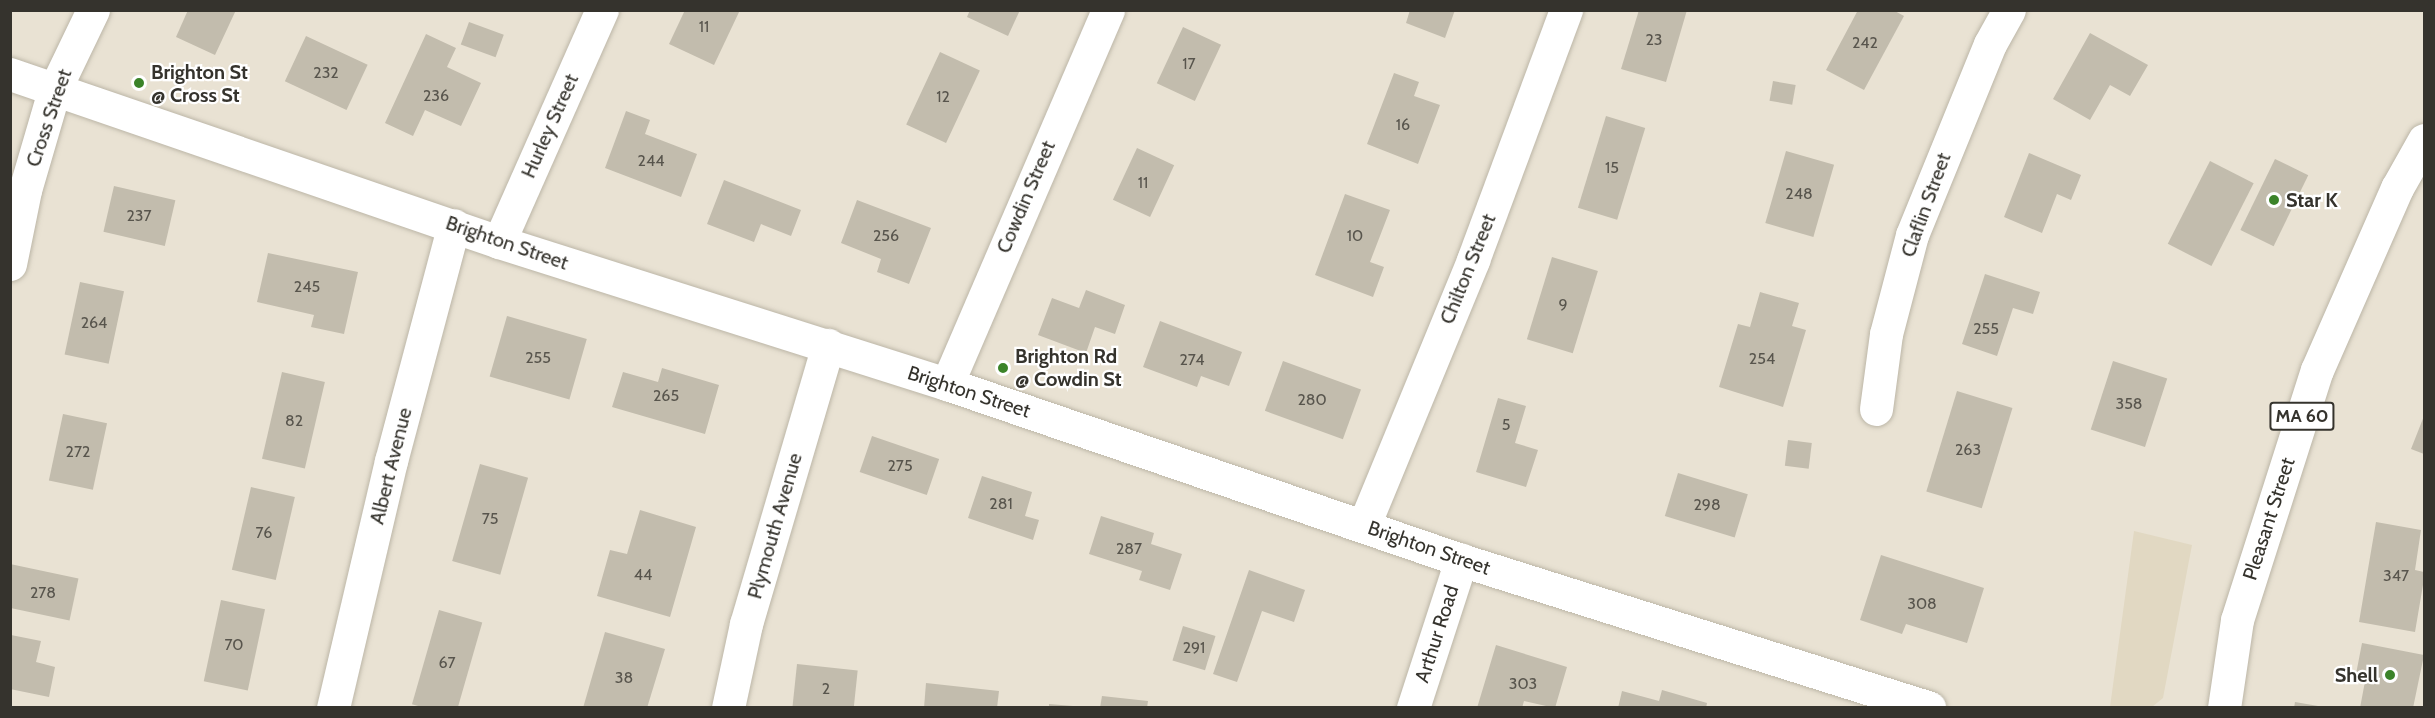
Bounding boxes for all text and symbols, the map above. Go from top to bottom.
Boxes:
house number: 11 [699,17,709,37]
house number: 23 [1645,30,1663,50]
house number: 242 [1852,33,1878,53]
house number: 17 [1182,54,1196,74]
place label: Brighton St @ Cross St [151,60,248,107]
house number: 232 [313,63,339,83]
street label: Cross Street [21,66,77,170]
street label: Hurley Street [516,70,584,182]
marker: Brighton St @ Cross St [132,76,146,90]
house number: 236 [423,86,449,106]
house number: 12 [936,87,950,107]
house number: 16 [1396,115,1410,135]
street label: Cowdin Street [992,137,1060,257]
street label: Claflin Street [1896,150,1956,260]
house number: 244 [638,151,664,171]
house number: 15 [1605,158,1619,178]
house number: 11 [1138,173,1148,193]
house number: 248 [1785,184,1813,204]
place label: Star K [2286,188,2338,212]
marker: Star K [2267,193,2281,207]
house number: 237 [126,206,152,226]
street label: Chilton Street [1435,210,1501,328]
street label: Brighton Street [443,211,571,275]
house number: 256 [873,226,899,246]
house number: 10 [1347,226,1363,246]
house number: 245 [294,277,320,297]
house number: 9 [1558,295,1568,315]
house number: 264 [81,313,107,333]
house number: 255 [1973,319,1999,339]
place label: Brighton Rd @ Cowdin St [1015,344,1122,391]
house number: 255 [525,348,551,368]
house number: 254 [1749,349,1775,369]
house number: 274 [1179,350,1205,370]
street label: Brighton Street [905,361,1033,423]
marker: Brighton Rd @ Cowdin St [996,361,1010,375]
house number: 265 [653,386,679,406]
house number: 280 [1297,390,1327,410]
house number: 358 [2115,394,2143,414]
road number: MA 60 [2269,401,2335,431]
street label: Albert Avenue [365,405,417,527]
house number: 82 [285,411,303,431]
house number: 5 [1502,415,1510,435]
house number: 263 [1955,440,1981,460]
house number: 272 [66,442,90,462]
street label: Plymouth Avenue [743,450,807,602]
street label: Pleasant Street [2238,455,2300,583]
house number: 275 [887,456,913,476]
house number: 281 [989,494,1013,514]
house number: 298 [1693,495,1721,515]
house number: 75 [482,509,498,529]
street label: Brighton Street [1365,516,1493,580]
house number: 76 [256,523,272,543]
house number: 287 [1116,539,1142,559]
house number: 44 [634,565,652,585]
house number: 347 [2383,566,2409,586]
street label: Arthur Road [1410,582,1464,686]
house number: 278 [30,583,56,603]
house number: 308 [1907,594,1937,614]
house number: 70 [224,635,244,655]
house number: 291 [1183,638,1205,658]
house number: 67 [438,653,456,673]
place label: Shell [2335,663,2378,687]
house number: 38 [615,668,633,688]
marker: Shell [2383,668,2397,682]
house number: 303 [1509,674,1537,694]
house number: 2 [822,679,830,699]

